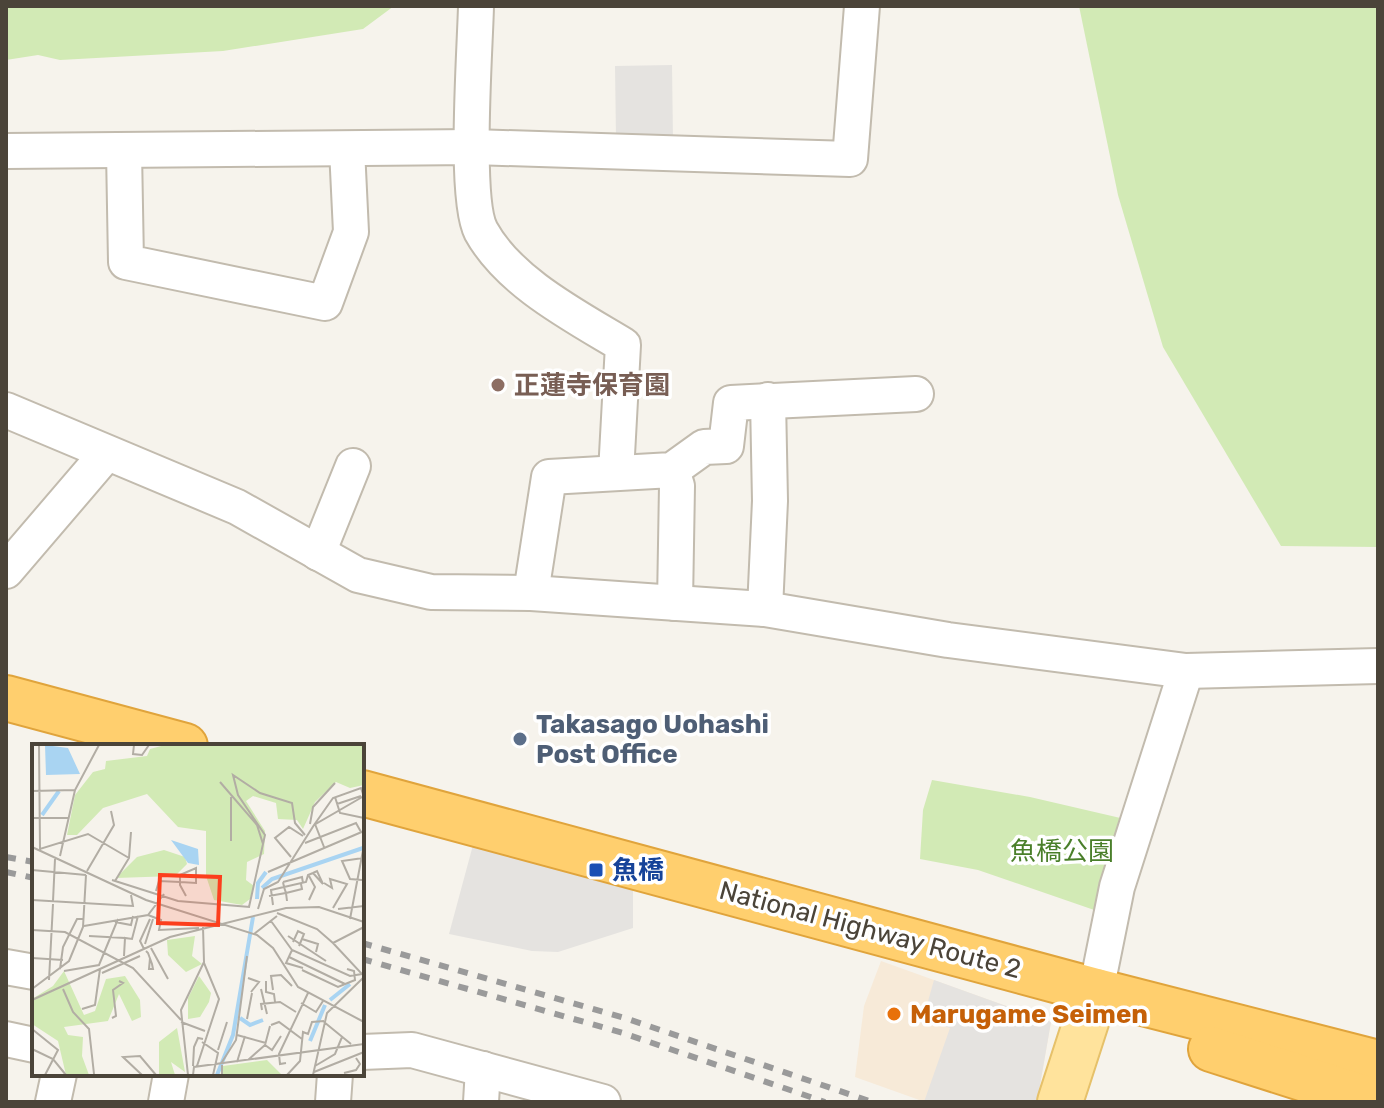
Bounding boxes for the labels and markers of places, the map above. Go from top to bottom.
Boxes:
place label: 正蓮寺保育園 [514,370,670,401]
marker: 正蓮寺保育園 [489,376,507,394]
place label: Takasago Uohashi Post Office [536,709,769,770]
marker: Takasago Uohashi Post Office [511,730,529,748]
place label: 魚橋 [612,855,664,886]
marker: 魚橋 [587,861,605,879]
place label: Marugame Seimen [910,999,1148,1030]
marker: Marugame Seimen [885,1005,903,1023]

